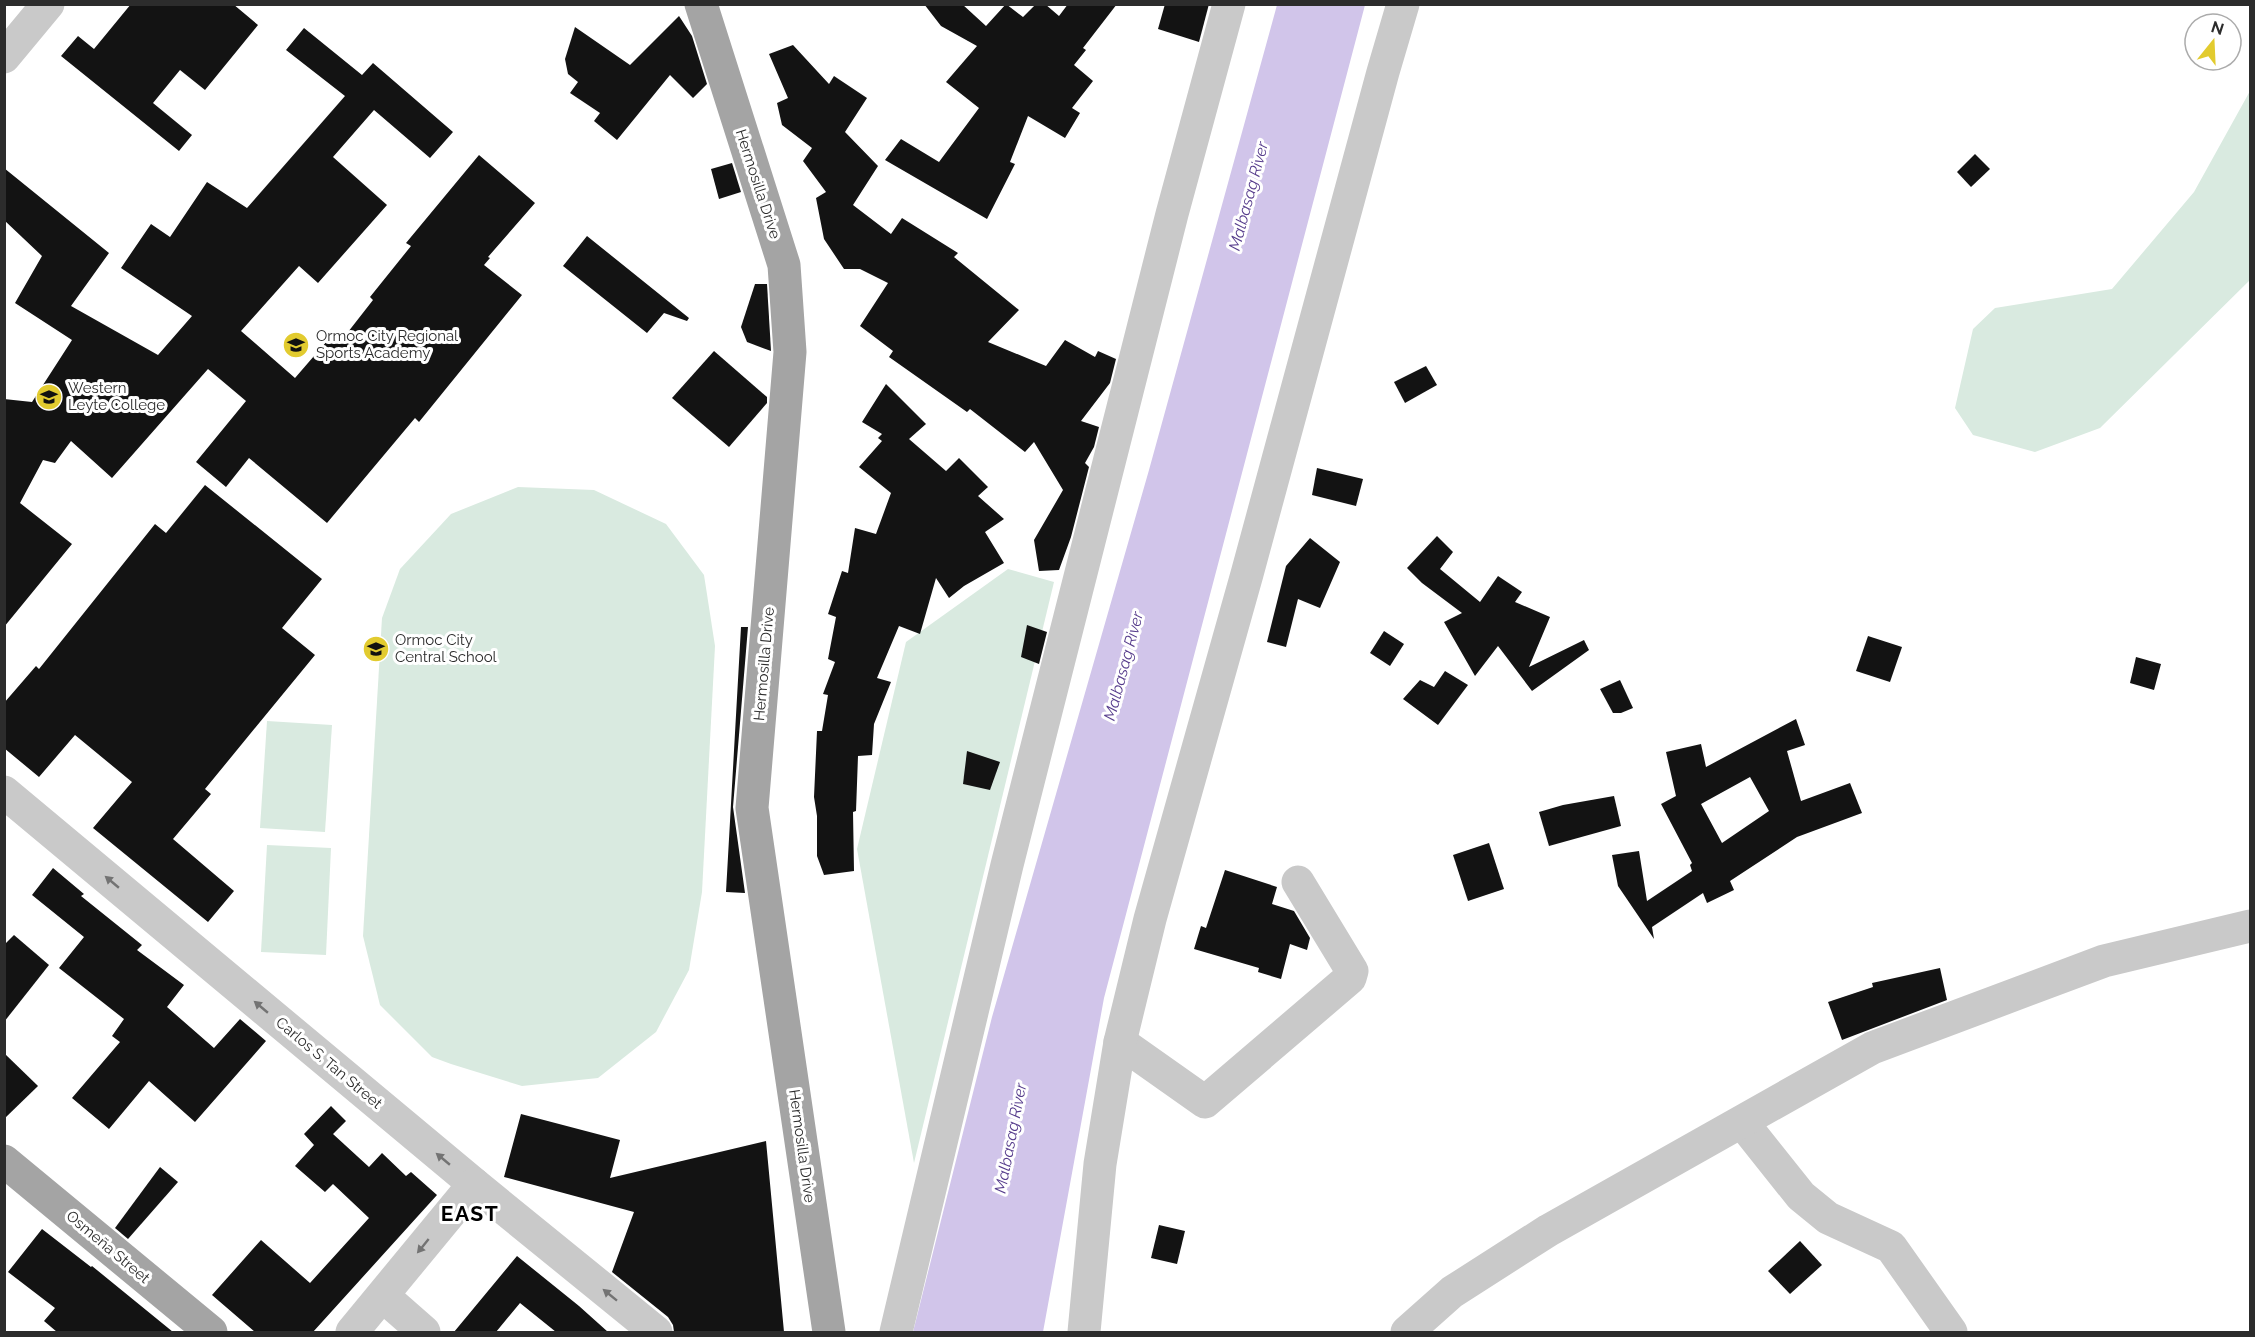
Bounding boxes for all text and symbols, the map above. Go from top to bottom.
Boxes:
north arrow [2183,12,2243,72]
text: N [2209,17,2226,39]
street label: Hermosilla Drive [732,127,784,241]
water label: Malbasag River [1225,139,1272,253]
place label: Ormoc City Regional Sports Academy [316,327,459,362]
school or university icon: Ormoc City Regional Sports Academy [281,330,311,360]
place label: Western Leyte College [68,379,165,414]
school or university icon: Western Leyte College [34,382,64,412]
street label: Hermosilla Drive [750,606,778,722]
water label: Malbasag River [1100,609,1147,723]
place label: Ormoc City Central School [395,631,498,666]
school or university icon: Ormoc City Central School [361,634,391,664]
one-way arrow [104,875,120,888]
one-way arrow [254,1001,269,1013]
street label: Carlos S. Tan Street [272,1013,386,1113]
water label: Malbasag River [990,1081,1031,1195]
street label: Hermosilla Drive [785,1088,819,1204]
one-way arrow [435,1152,451,1165]
district label: EAST [441,1201,499,1226]
street label: Osmeña Street [63,1207,153,1287]
one-way arrow [417,1238,430,1254]
one-way arrow [603,1290,618,1302]

